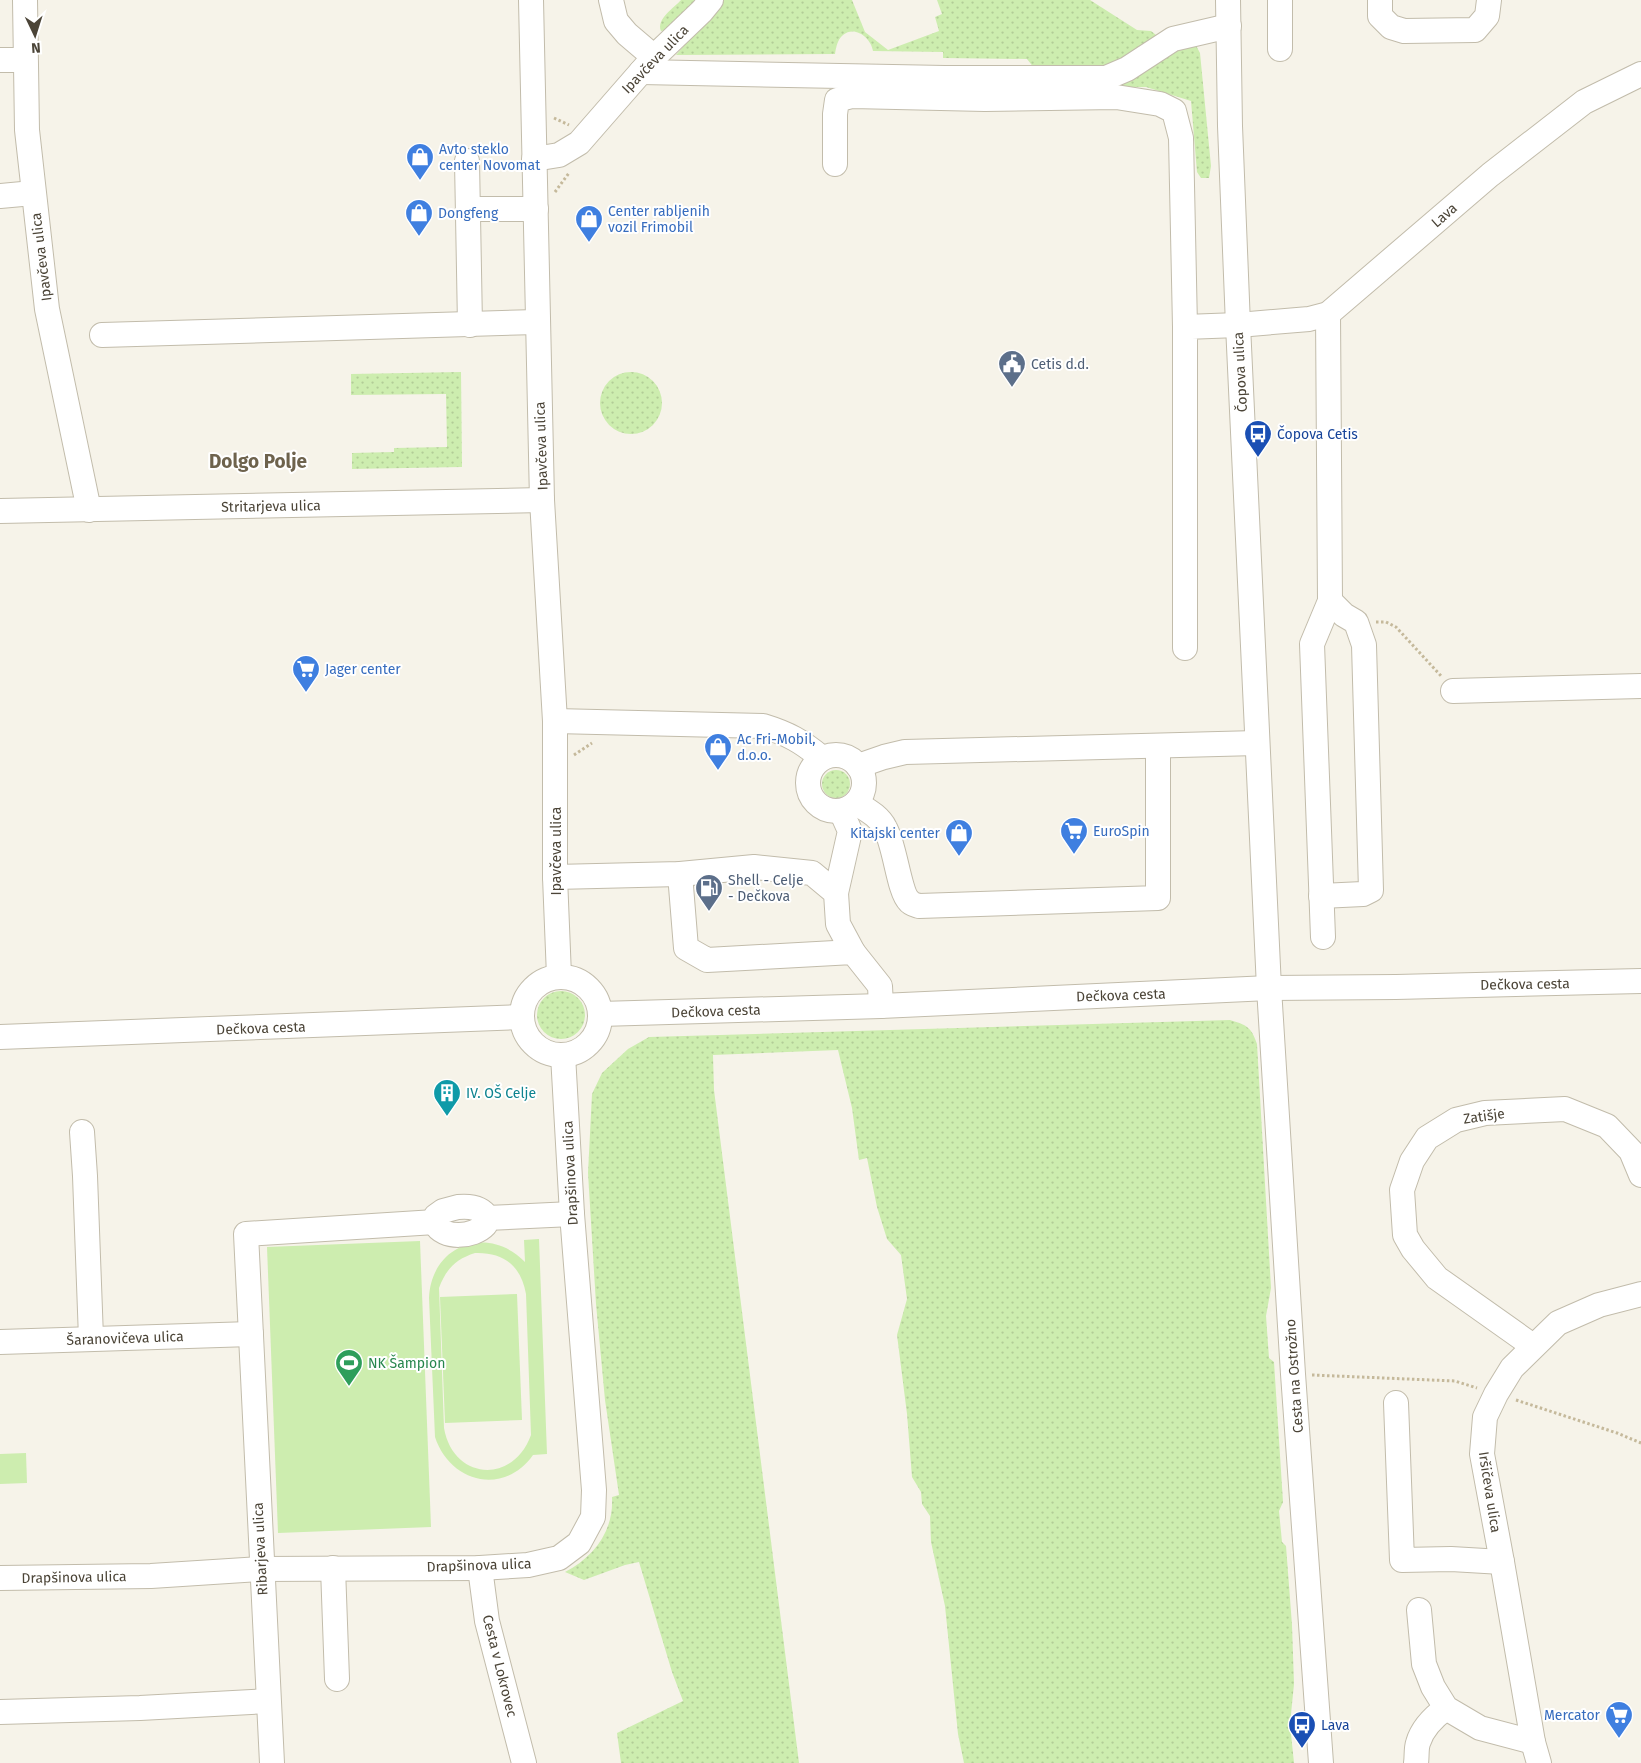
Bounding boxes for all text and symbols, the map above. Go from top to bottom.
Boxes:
north arrow [10,10,60,60]
street label: Ipavčeva ulica [618,21,692,97]
text: N [31,39,41,56]
place label: Avto steklo center Novomat [439,141,541,174]
shop icon: Avto steklo center Novomat [405,142,435,181]
shop icon: Dongfeng [404,198,434,237]
street label: Lava [1428,200,1461,231]
place label: Center rabljenih vozil Frimobil [608,203,710,236]
shop icon: Center rabljenih vozil Frimobil [574,204,604,243]
place label: Dongfeng [438,205,499,222]
street label: Ipavčeva ulica [28,212,55,302]
street label: Čopova ulica [1229,331,1251,413]
public building icon: Cetis d.d. [997,349,1027,388]
place label: Cetis d.d. [1031,356,1089,373]
street label: Ipavčeva ulica [531,401,552,491]
bus stop icon: Čopova Cetis [1243,419,1273,458]
place label: Čopova Cetis [1277,425,1358,443]
district label: Dolgo Polje [209,450,307,473]
street label: Stritarjeva ulica [221,497,321,516]
supermarket icon: Jager center [291,654,321,693]
place label: Jager center [325,661,401,678]
place label: Ac Fri-Mobil, d.o.o. [737,731,816,764]
shop icon: Ac Fri-Mobil, d.o.o. [703,732,733,771]
street label: Ipavčeva ulica [548,807,565,895]
supermarket icon: EuroSpin [1059,816,1089,855]
shop icon: Kitajski center [944,818,974,857]
place label: EuroSpin [1093,823,1150,840]
place label: Kitajski center [850,825,941,842]
place label: Shell - Celje - Dečkova [728,872,804,905]
fuel station icon: Shell - Celje - Dečkova [694,873,724,912]
street label: Dečkova cesta [1480,975,1570,994]
street label: Dečkova cesta [1076,985,1166,1006]
street label: Dečkova cesta [671,1001,761,1022]
street label: Dečkova cesta [216,1018,306,1039]
building icon: IV. OŠ Celje [432,1078,462,1117]
place label: IV. OŠ Celje [466,1084,536,1102]
street label: Zatišje [1462,1105,1506,1128]
street label: Drapšinova ulica [559,1120,582,1226]
street label: Cesta na Ostrožno [1282,1318,1307,1434]
street label: Šaranovičeva ulica [66,1327,184,1349]
sports icon: NK Šampion [334,1348,364,1387]
place label: NK Šampion [368,1354,445,1372]
street label: Iršičeva ulica [1475,1450,1504,1534]
street label: Ribarjeva ulica [250,1502,271,1596]
street label: Drapšinova ulica [426,1555,532,1576]
street label: Drapšinova ulica [21,1568,127,1587]
street label: Cesta v Lokrovec [479,1613,521,1719]
supermarket icon: Mercator [1604,1700,1634,1739]
place label: Mercator [1544,1707,1601,1724]
bus stop icon: Lava [1287,1710,1317,1749]
place label: Lava [1321,1717,1350,1734]

